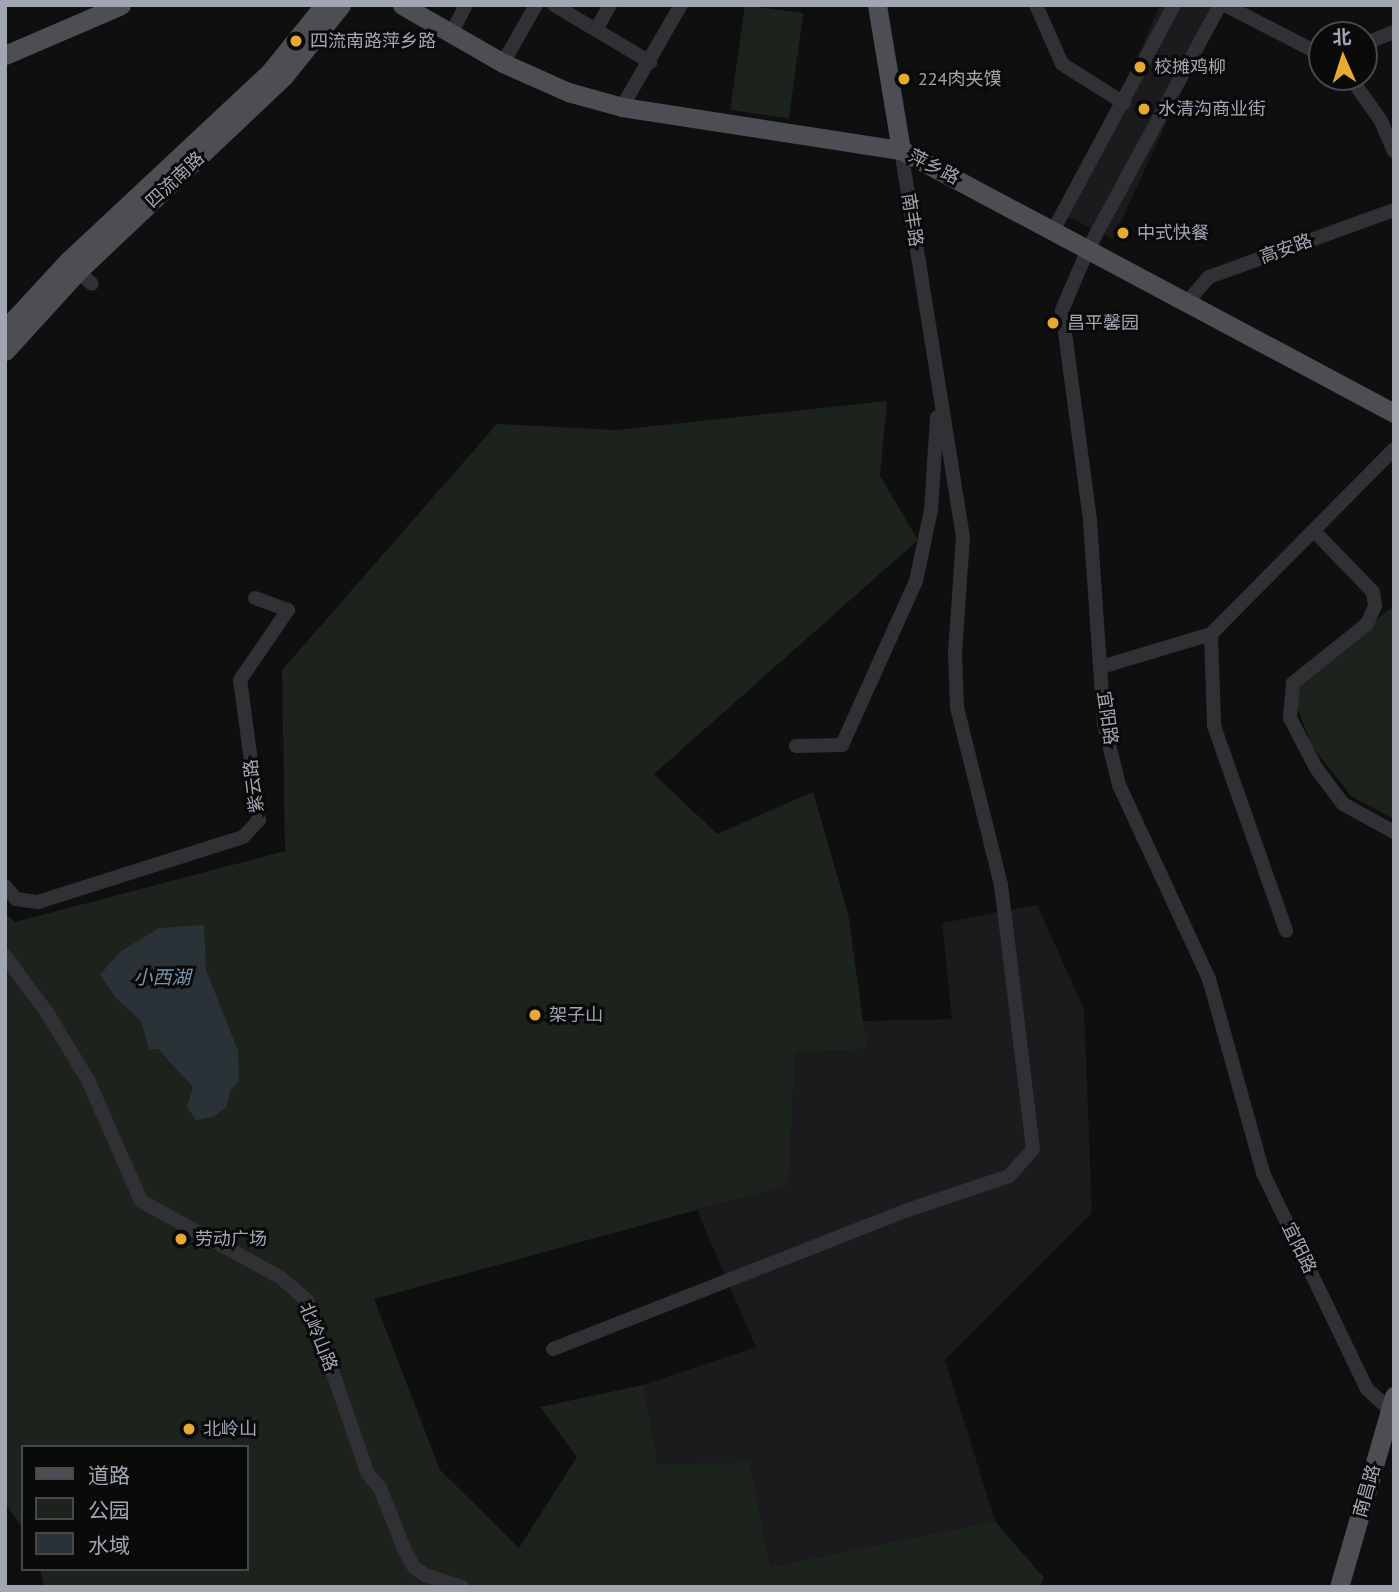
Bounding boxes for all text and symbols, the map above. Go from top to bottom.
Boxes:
north arrow [1308,21,1378,91]
text: 北 [1332,25,1352,50]
place label: 四流南路萍乡路 [310,30,436,52]
marker: 四流南路萍乡路 [288,33,304,49]
place label: 校摊鸡柳 [1154,56,1226,78]
marker: 校摊鸡柳 [1132,59,1148,75]
place label: 224肉夹馍 [918,68,1001,90]
marker: 224肉夹馍 [896,71,912,87]
place label: 水清沟商业街 [1158,98,1266,120]
marker: 水清沟商业街 [1136,101,1152,117]
street label: 萍乡路 [905,145,963,189]
street label: 四流南路 [141,148,209,212]
street label: 南丰路 [897,192,927,248]
place label: 中式快餐 [1137,222,1209,244]
marker: 中式快餐 [1115,225,1131,241]
street label: 高安路 [1257,230,1315,268]
place label: 昌平馨园 [1067,312,1139,334]
marker: 昌平馨园 [1045,315,1061,331]
street label: 宜阳路 [1093,690,1121,746]
street label: 紫云路 [240,758,268,814]
water label: 小西湖 [134,967,190,989]
place label: 架子山 [549,1004,603,1026]
marker: 架子山 [527,1007,543,1023]
street label: 宜阳路 [1277,1219,1321,1277]
place label: 劳动广场 [195,1228,267,1250]
marker: 劳动广场 [173,1231,189,1247]
street label: 北岭山路 [295,1300,341,1374]
place label: 北岭山 [203,1418,257,1440]
marker: 北岭山 [181,1421,197,1437]
legend [21,1445,248,1571]
text: 道路 [88,1462,130,1489]
street label: 南昌路 [1349,1462,1385,1520]
text: 公园 [88,1497,130,1524]
text: 水域 [88,1532,130,1559]

